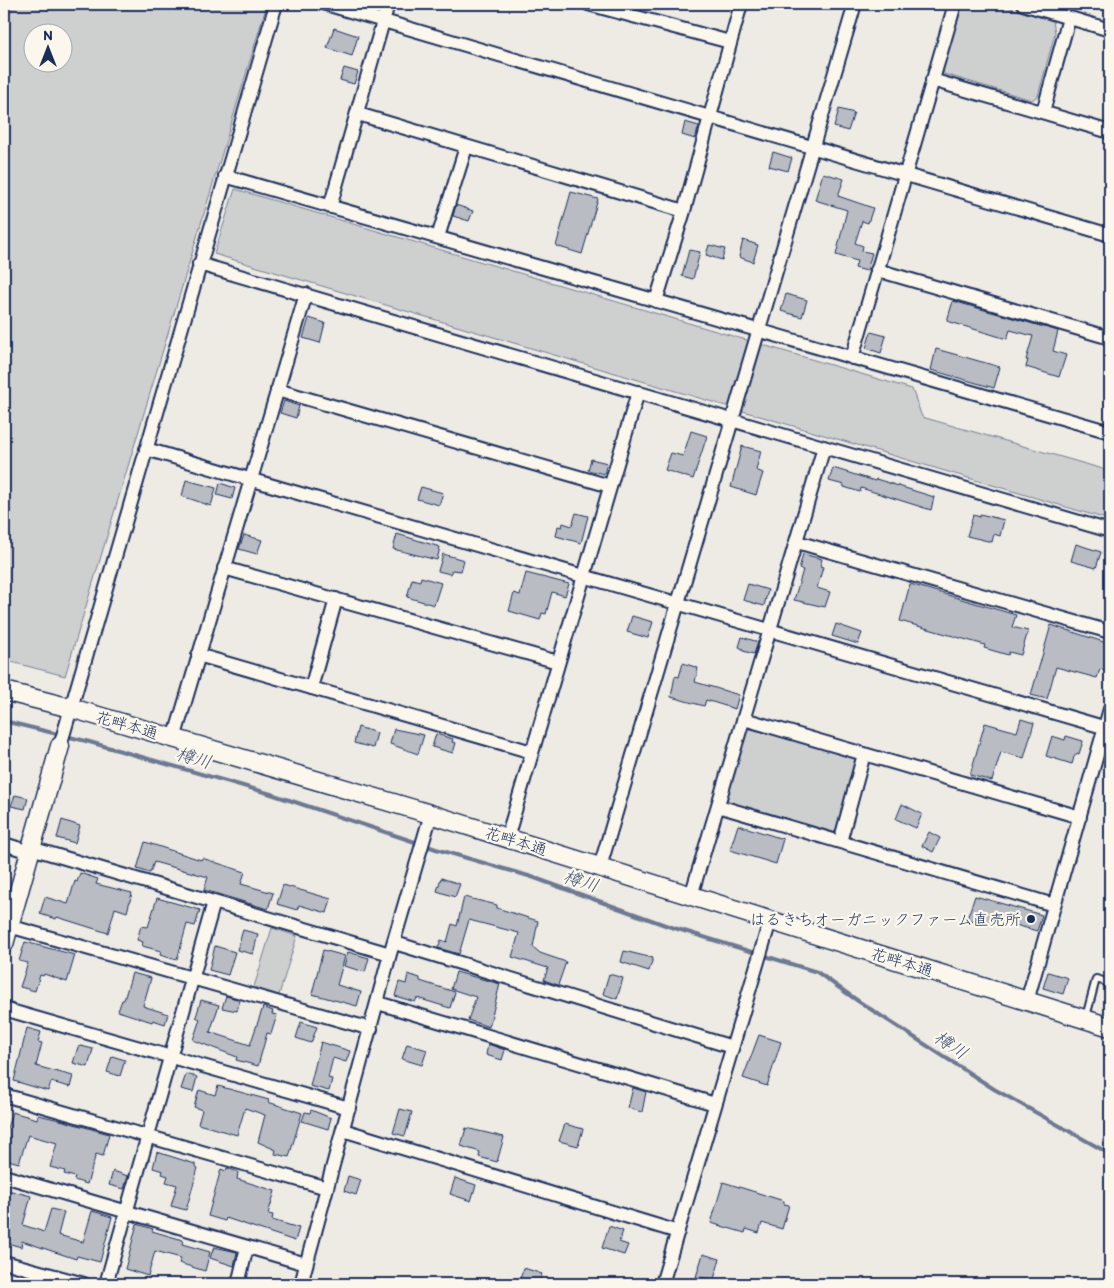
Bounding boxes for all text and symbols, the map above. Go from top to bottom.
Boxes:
north arrow [22,22,72,72]
text: N [43,27,53,44]
street label: 花畔本通 [94,707,160,743]
water label: 樽川 [174,742,214,774]
street label: 花畔本通 [483,823,549,859]
water label: 樽川 [560,865,602,897]
place label: はるきちオーガニックファーム直売所 [750,910,1021,929]
marker: はるきちオーガニックファーム直売所 [1025,913,1037,925]
street label: 花畔本通 [869,944,935,980]
water label: 樽川 [930,1026,972,1064]

